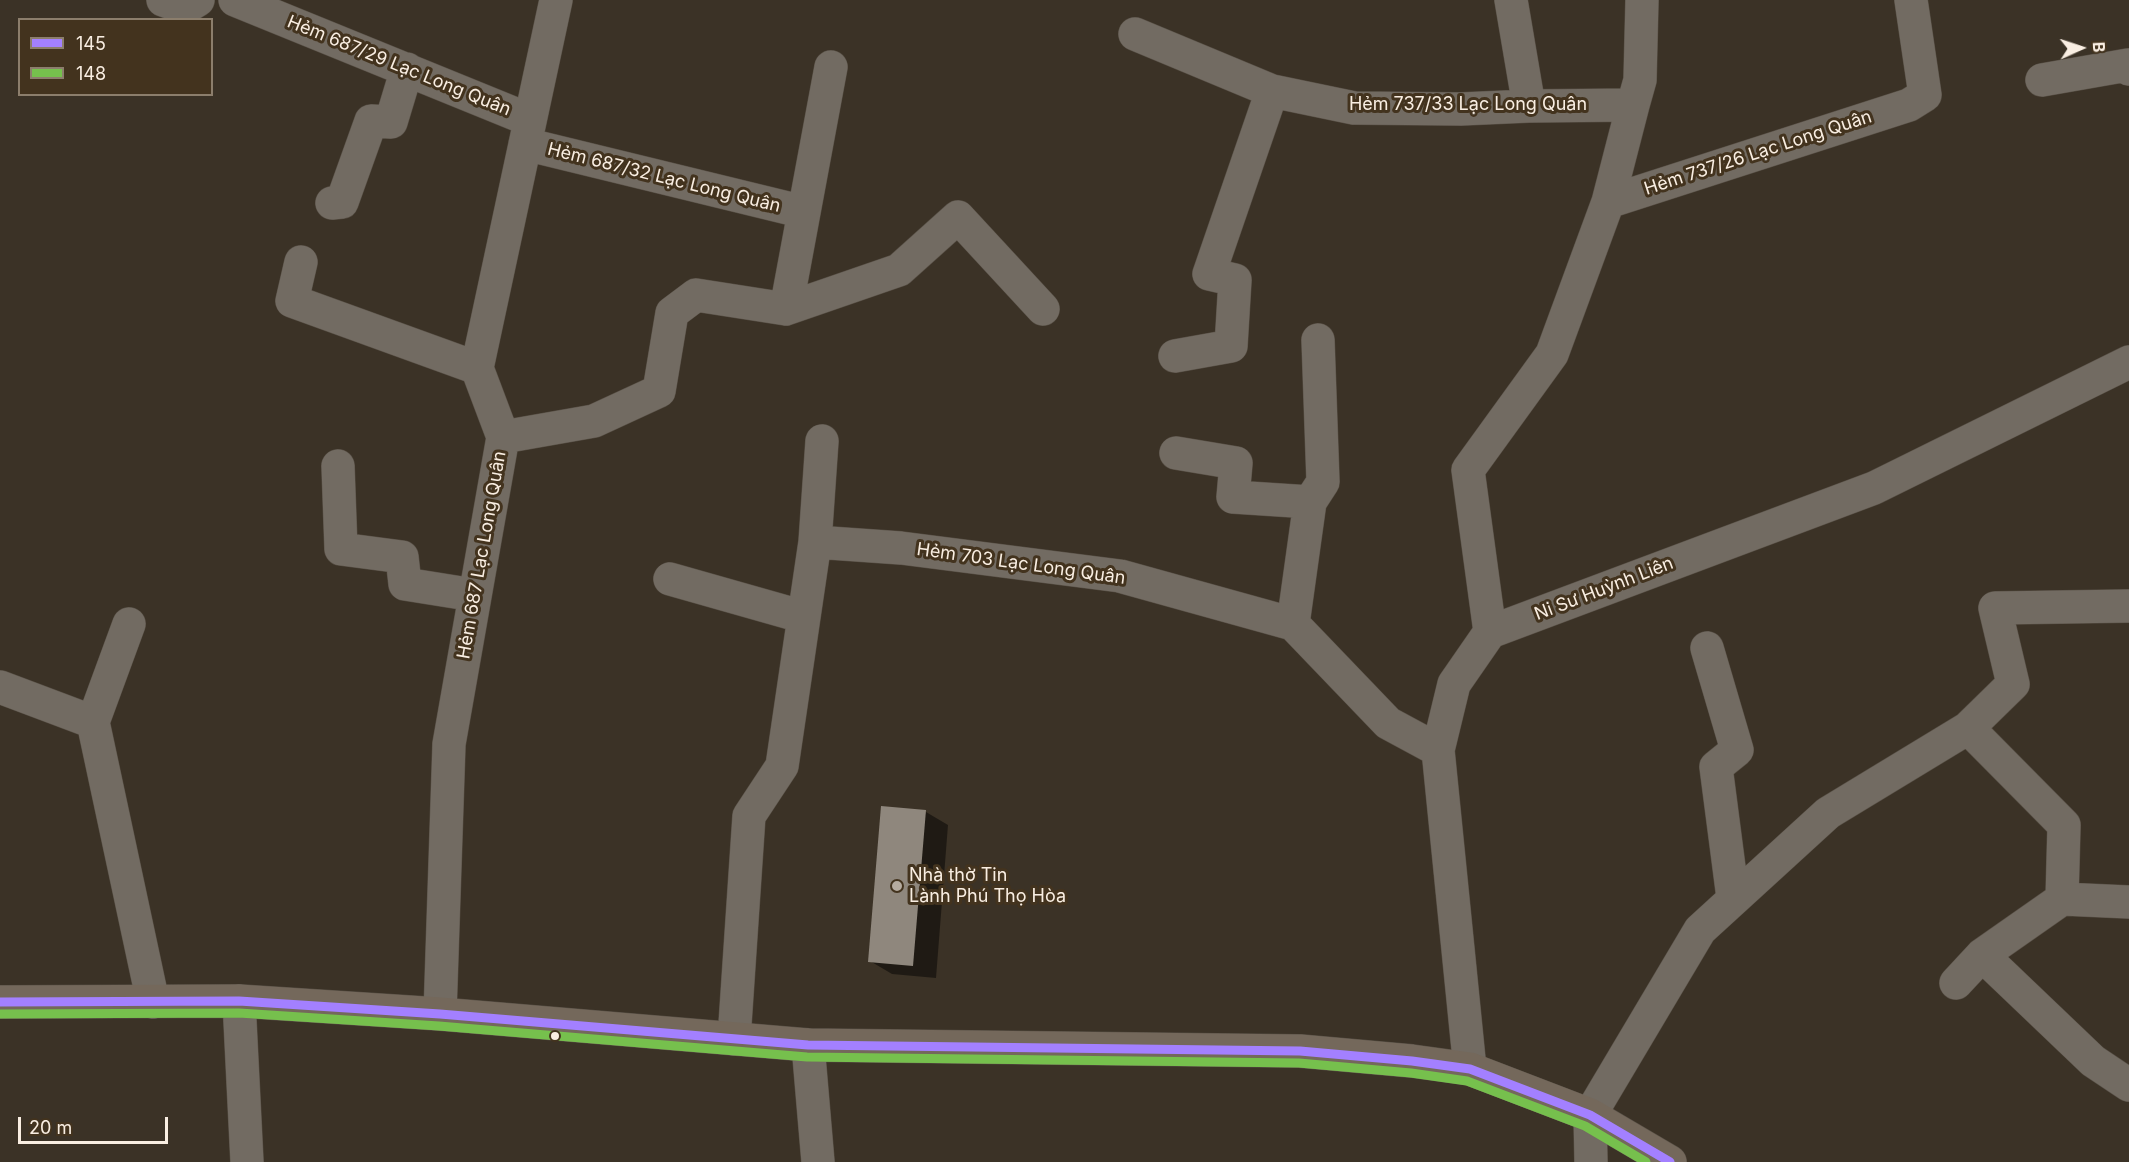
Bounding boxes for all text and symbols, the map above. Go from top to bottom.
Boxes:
street label: Hẻm 687/29 Lạc Long Quân [284,11,514,121]
legend [18,18,213,96]
north arrow [2051,18,2111,78]
text: 145 [76,33,106,54]
text: B [2089,41,2109,53]
text: 148 [76,63,106,84]
street label: Hẻm 737/33 Lạc Long Quân [1349,94,1587,116]
street label: Hẻm 737/26 Lạc Long Quân [1641,106,1875,200]
street label: Hẻm 687/32 Lạc Long Quân [545,139,783,217]
street label: Hẻm 687 Lạc Long Quân [453,449,511,661]
street label: Hẻm 703 Lạc Long Quân [915,539,1127,589]
street label: Ni Sư Huỳnh Liên [1532,553,1676,625]
place label: Nhà thờ Tin Lành Phú Thọ Hòa [909,865,1066,908]
marker: Nhà thờ Tin Lành Phú Thọ Hòa [890,879,904,893]
unlabelled marker [549,1030,561,1042]
scale bar [21,1105,171,1143]
text: 20 m [29,1117,72,1138]

